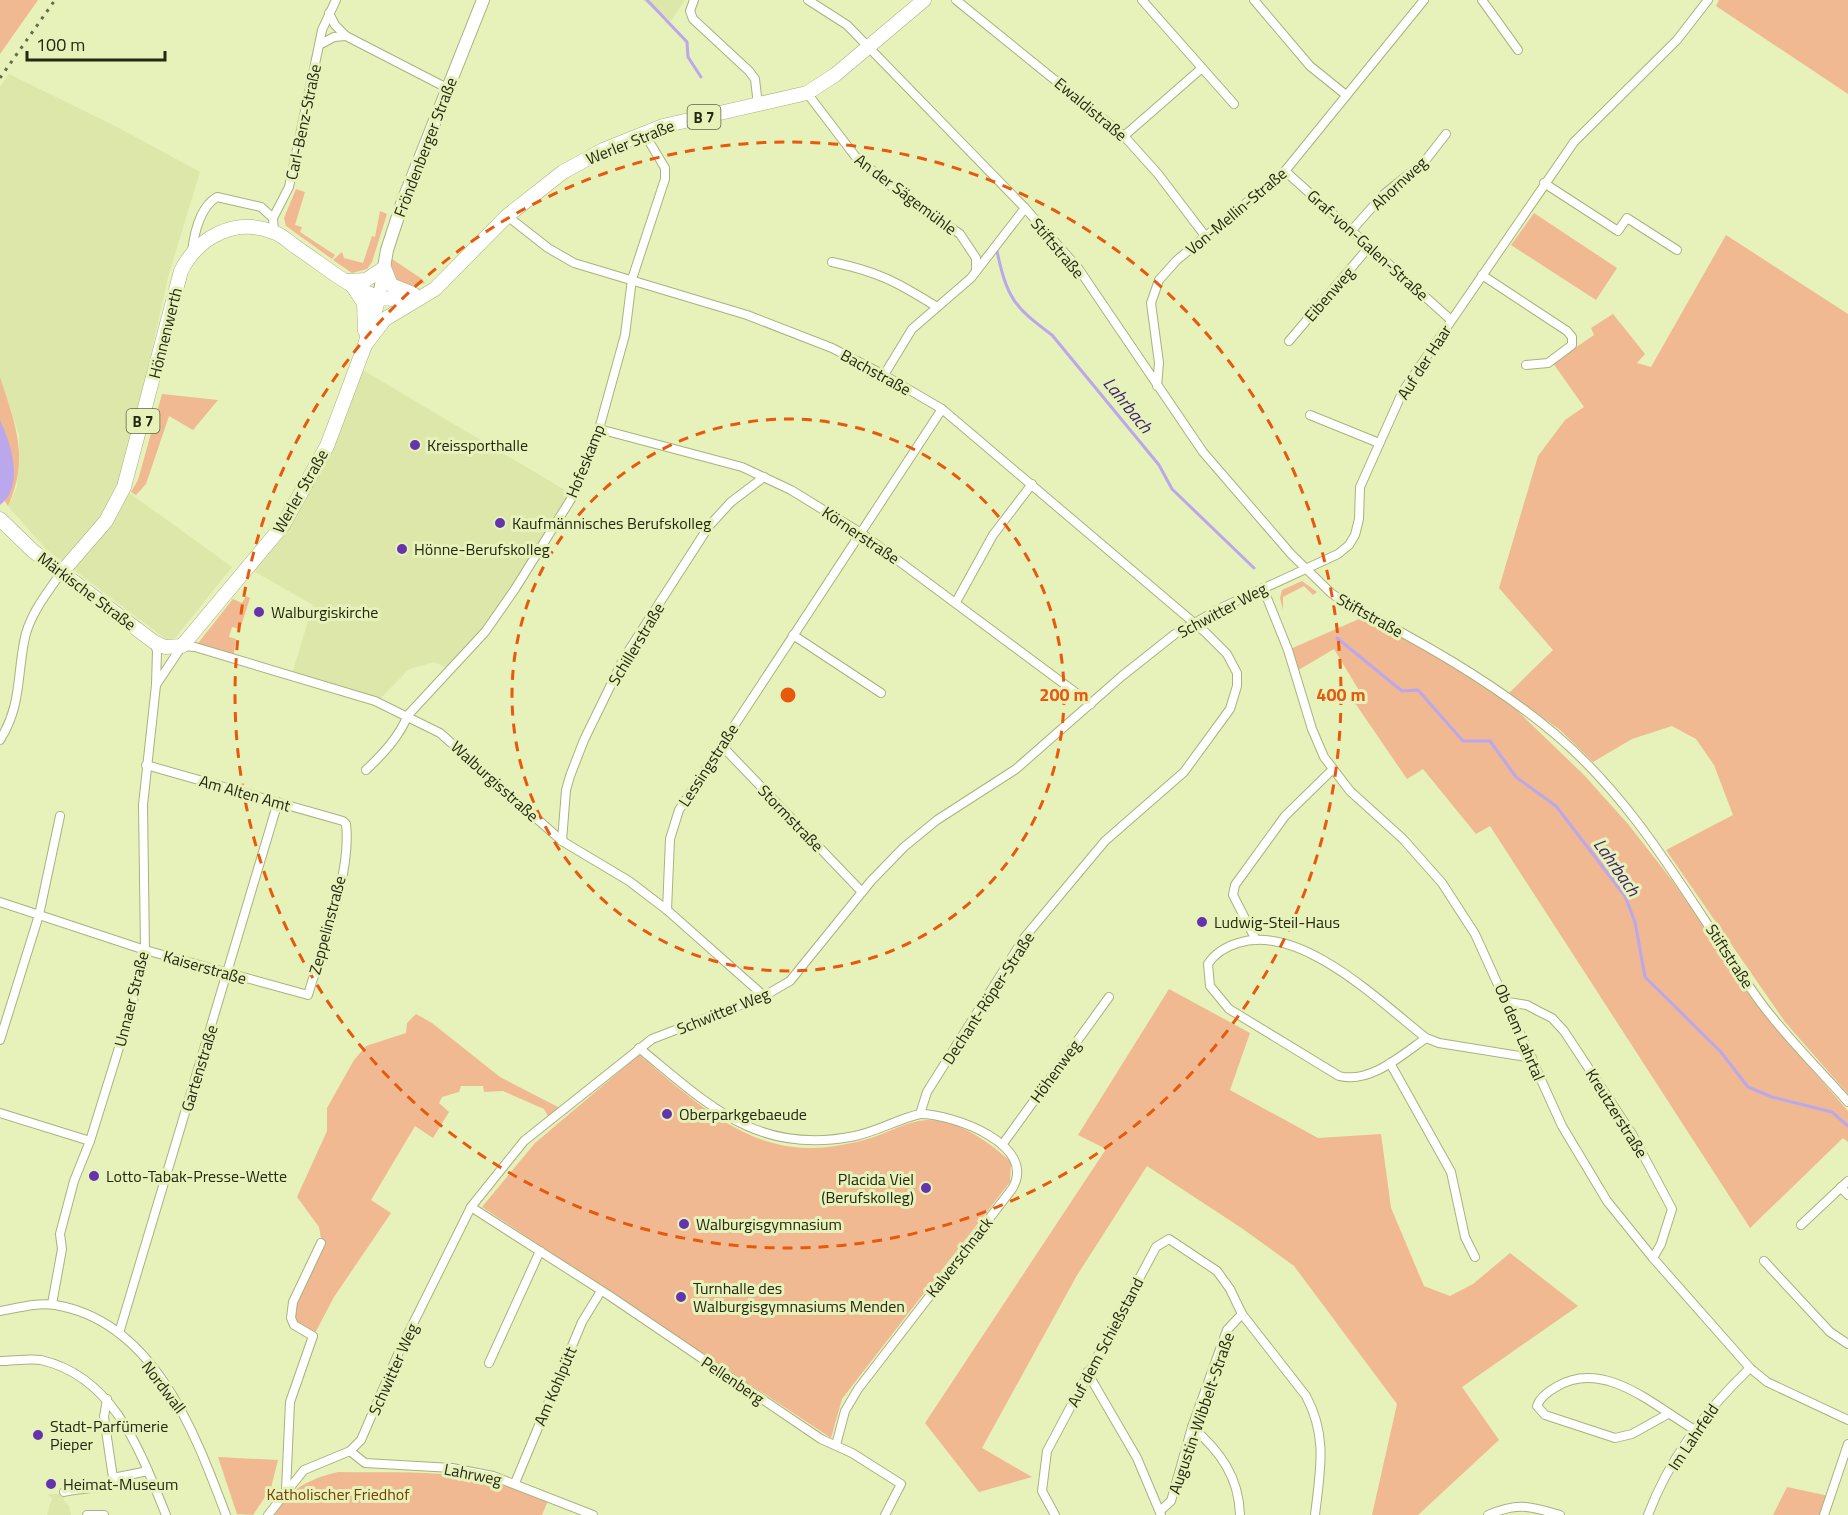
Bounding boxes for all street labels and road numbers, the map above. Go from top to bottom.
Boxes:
street label: Carl-Benz-Straße [279,62,327,182]
street label: Ewaldistraße [1049,71,1133,147]
street label: Fröndenberger Straße [387,74,463,220]
road number: B 7 [688,105,720,129]
street label: Werler Straße [582,113,678,171]
street label: An der Sägemühle [850,148,962,240]
street label: Ahornweg [1366,151,1432,215]
street label: Von-Mellin-Straße [1180,162,1292,260]
street label: Graf-von-Galen-Straße [1302,184,1434,306]
street label: Stiftstraße [1026,213,1090,283]
street label: Eibenweg [1298,261,1360,327]
street label: Hönnenwerth [142,285,188,381]
street label: Auf der Haar [1391,320,1457,404]
street label: Bachstraße [836,343,916,401]
road number: B 7 [126,409,160,433]
street label: Hofeskamp [559,421,611,501]
street label: Werler Straße [266,445,334,537]
street label: Körnerstraße [817,500,905,570]
street label: Märkische Straße [33,546,141,636]
street label: Schwitter Weg [1173,576,1271,644]
street label: Stiftstraße [1333,587,1407,643]
street label: Schillerstraße [602,598,670,690]
street label: Lessingstraße [672,719,744,811]
street label: Walburgisstraße [446,735,544,827]
street label: Am Alten Amt [197,769,294,818]
street label: Stormstraße [753,779,829,857]
street label: Zeppelinstraße [302,873,352,977]
street label: Stiftstraße [1700,919,1760,993]
street label: Dechant-Röper-Straße [936,927,1040,1069]
street label: Kaiserstraße [161,944,249,990]
street label: Unnaer Straße [108,949,154,1049]
street label: Ob dem Lahrtal [1489,980,1551,1084]
street label: Schwitter Weg [673,981,773,1041]
street label: Gartenstraße [174,1022,224,1114]
street label: Höhenweg [1024,1035,1086,1107]
street label: Kreutzerstraße [1580,1064,1654,1162]
street label: Kalverschnack [920,1211,998,1302]
street label: Auf dem Schießstand [1061,1273,1149,1411]
street label: Schwitter Weg [362,1319,424,1419]
street label: Augustin-Wibbelt-Straße [1162,1329,1240,1497]
street label: Am Kohlpütt [528,1342,583,1429]
street label: Pellenberg [697,1350,769,1410]
street label: Nordwall [136,1356,192,1418]
street label: Im Lahrfeld [1662,1399,1724,1475]
street label: Lahrweg [442,1457,504,1491]

